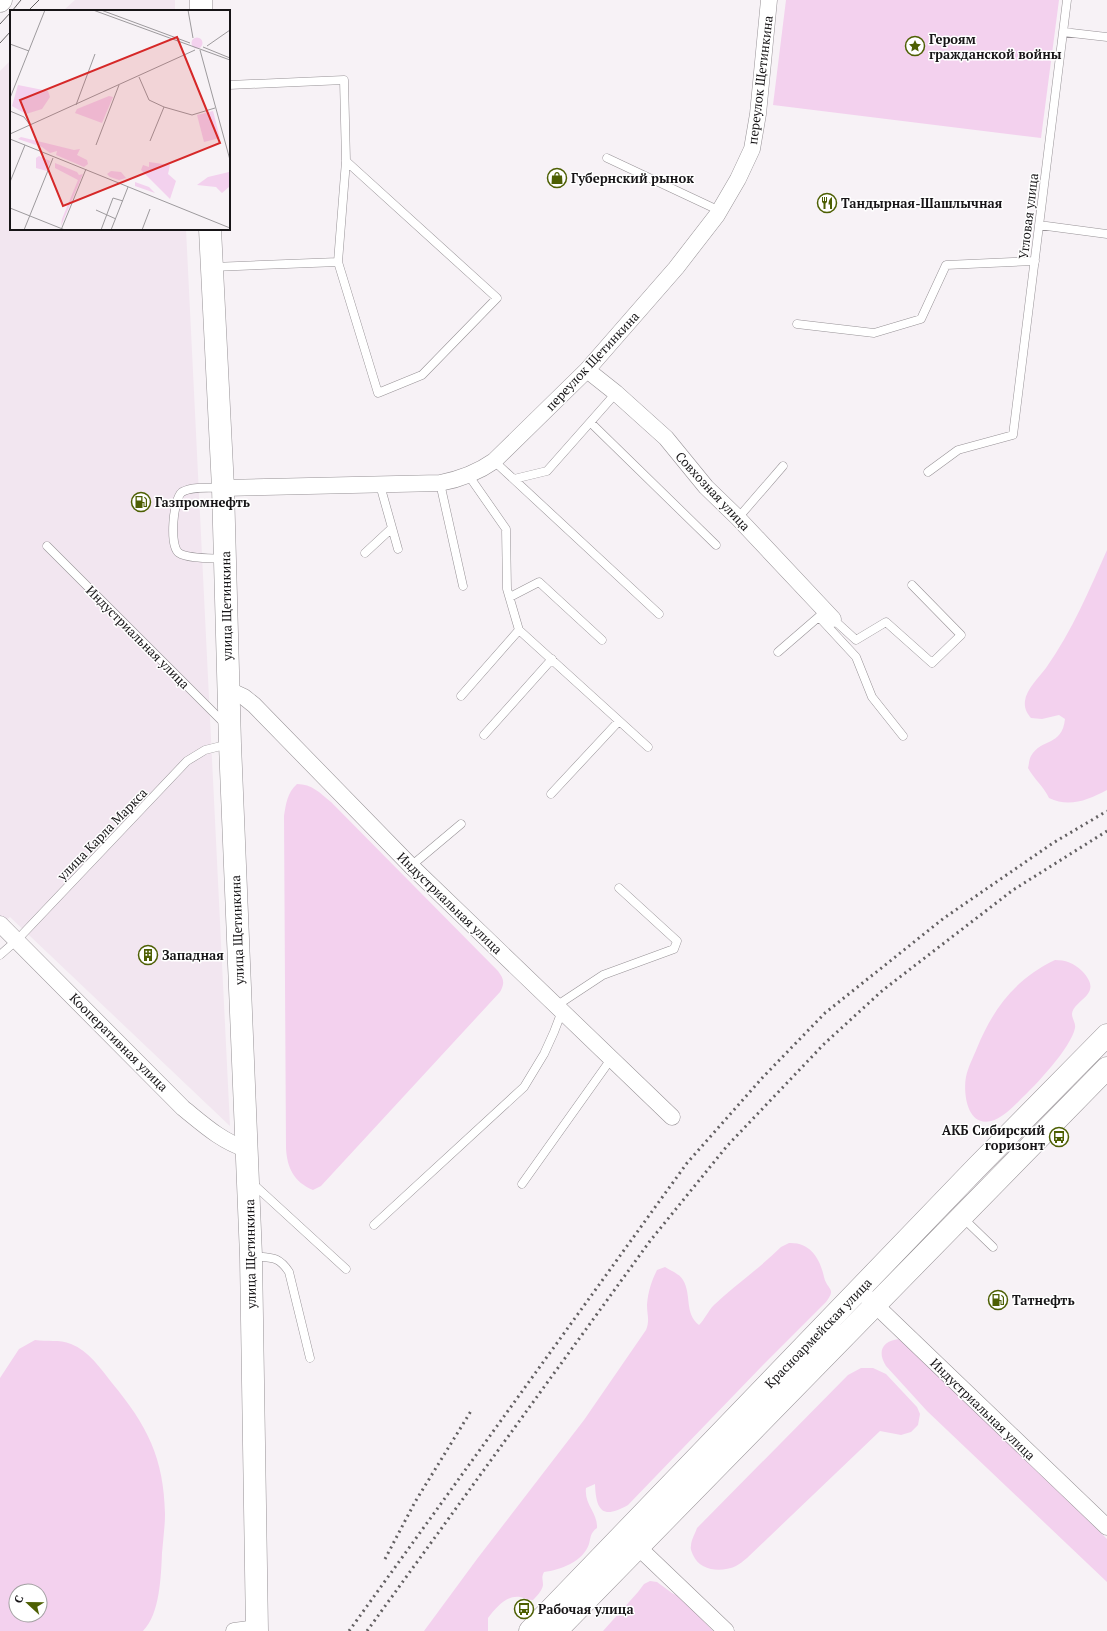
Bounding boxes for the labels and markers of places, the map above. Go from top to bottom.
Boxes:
place label: Героям гражданской войны [929,30,1062,63]
place icon: Героям гражданской войны [904,35,926,57]
shop icon: Губернский рынок [546,167,568,189]
place label: Губернский рынок [571,169,694,187]
restaurant icon: Тандырная-Шашлычная [816,192,838,214]
place label: Тандырная-Шашлычная [841,194,1003,212]
fuel station icon: Газпромнефть [130,491,152,513]
place label: Газпромнефть [155,493,250,511]
building icon: Западная [137,944,159,966]
place label: Западная [162,946,224,964]
place label: АКБ Сибирский горизонт [942,1121,1045,1154]
bus stop icon: АКБ Сибирский горизонт [1048,1126,1070,1148]
fuel station icon: Татнефть [987,1289,1009,1311]
place label: Татнефть [1012,1291,1075,1309]
bus stop icon: Рабочая улица [513,1598,535,1620]
place label: Рабочая улица [538,1600,634,1618]

